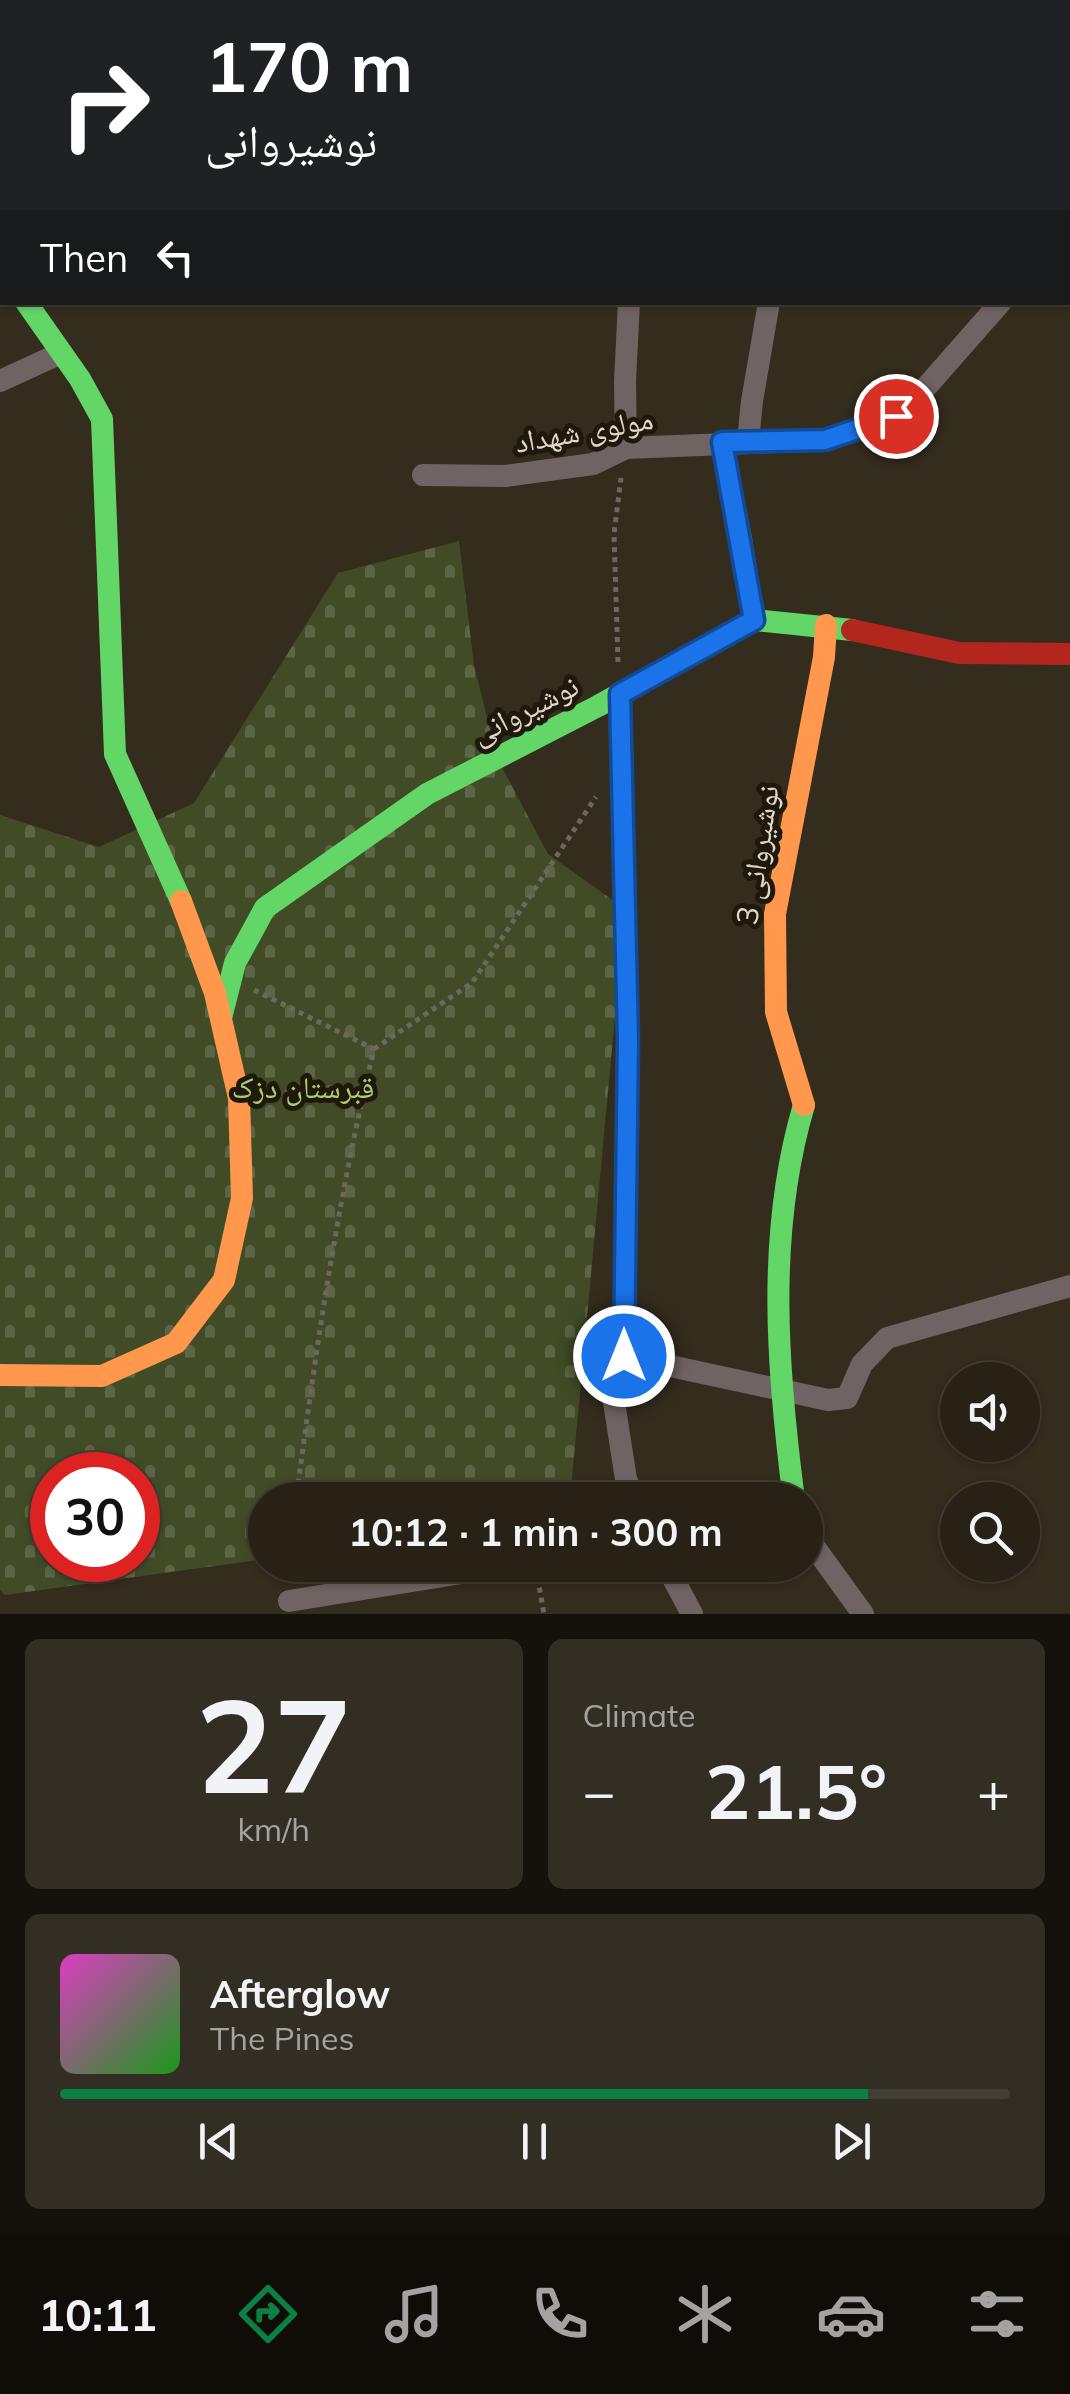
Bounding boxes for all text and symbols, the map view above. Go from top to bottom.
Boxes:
text: 170 m [205,22,413,110]
icon: right [40,40,170,170]
text: نوشیروانی [205,112,378,168]
icon: left [148,230,203,285]
text: Then [40,234,128,282]
pin [854,374,939,459]
icon: arrive [869,389,924,444]
street label: مولوی شهداد [512,399,656,461]
street label: نوشیروانی [465,666,584,752]
street label: نوشیروانی 3 [727,782,787,927]
park label: قبرستان دزک [232,1068,374,1106]
position arrow [572,1304,676,1408]
map controls [940,1362,1040,1582]
button: sound [940,1362,1040,1462]
speed limit sign: 30 [30,1452,160,1582]
button: search [940,1482,1040,1582]
text: 10:12 · 1 min · 300 m [348,1508,723,1556]
text: 27 [196,1662,352,1826]
text: Climate [583,1695,695,1735]
text: 21.5° [705,1744,887,1838]
text: − [583,1757,616,1826]
text: + [977,1757,1010,1826]
text: km/h [238,1809,310,1849]
text: Afterglow [210,1970,390,2018]
text: The Pines [210,2018,354,2058]
icon: previous [191,2114,246,2169]
icon: pause [507,2114,562,2169]
icon: next [824,2114,879,2169]
icon: directions [233,2279,303,2349]
icon: music [379,2279,449,2349]
icon: phone [525,2279,595,2349]
icon: climate [670,2279,740,2349]
icon: car [816,2279,886,2349]
icon: filters [962,2279,1032,2349]
text: 10:11 [38,2286,157,2342]

